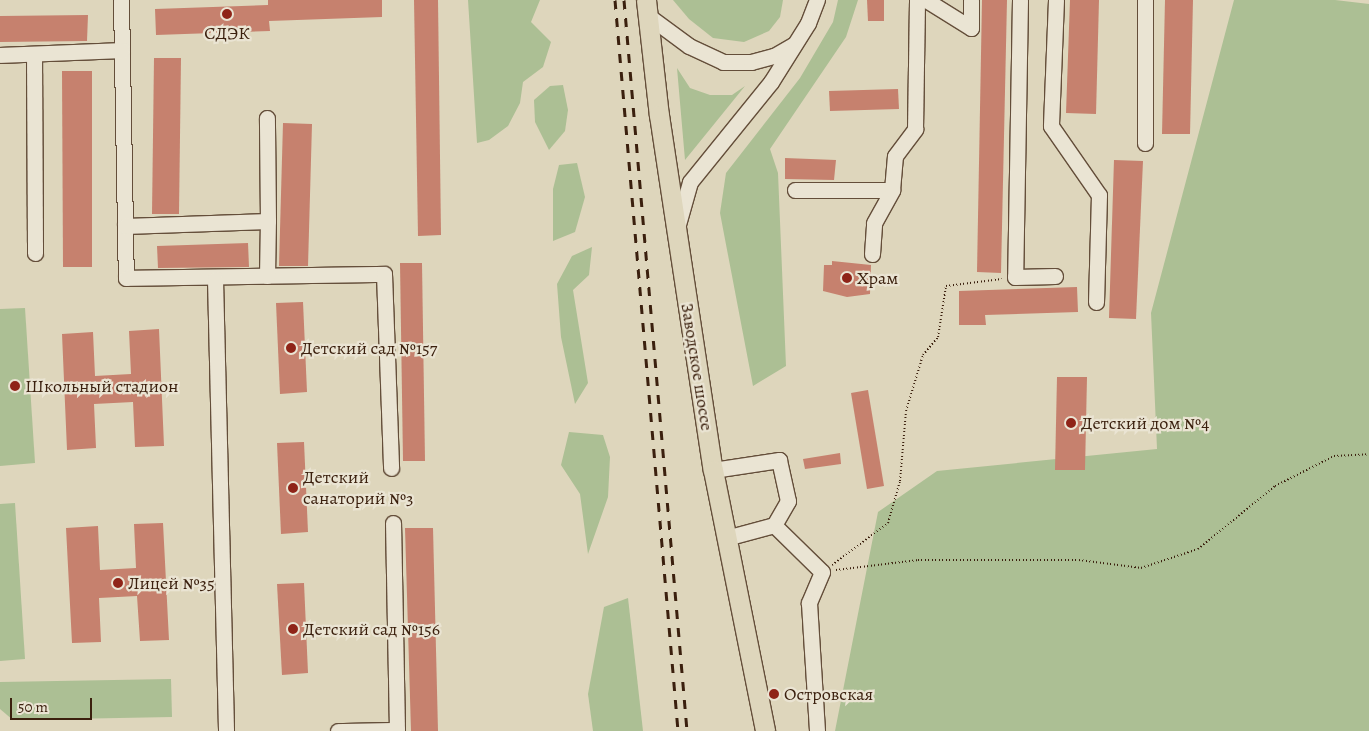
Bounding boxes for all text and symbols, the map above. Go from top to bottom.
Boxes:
marker: СДЭК [221,8,233,20]
place label: СДЭК [204,22,250,44]
place label: Храм [857,267,898,289]
marker: Храм [841,272,853,284]
street label: Заводское шоссе [676,302,718,432]
place label: Детский сад №157 [301,337,437,359]
marker: Детский сад №157 [285,342,297,354]
place label: Школьный стадион [25,375,179,397]
marker: Школьный стадион [9,380,21,392]
place label: Детский дом №4 [1081,412,1209,434]
marker: Детский дом №4 [1065,417,1077,429]
place label: Детский санаторий №3 [303,467,414,509]
marker: Детский санаторий №3 [287,482,299,494]
place label: Лицей №35 [128,572,215,594]
marker: Лицей №35 [112,577,124,589]
place label: Детский сад №156 [303,618,440,640]
marker: Детский сад №156 [287,623,299,635]
place label: Островская [784,683,873,705]
scale bar [12,688,95,720]
marker: Островская [768,688,780,700]
text: 50 m [18,697,48,717]

